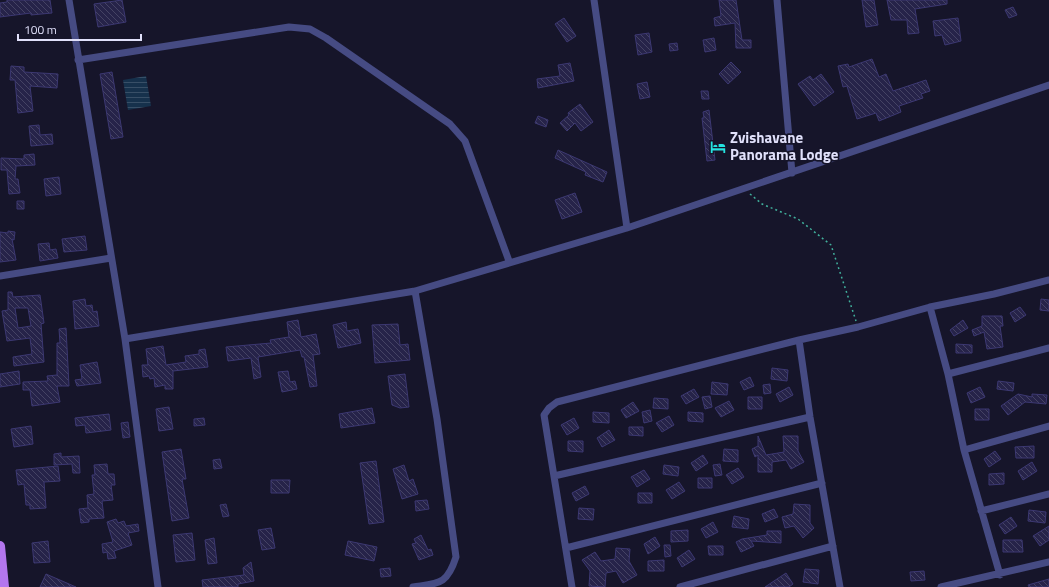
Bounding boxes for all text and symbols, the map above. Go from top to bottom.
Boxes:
scale bar [18,16,141,42]
text: 100 m [24,20,57,39]
place label: Zvishavane Panorama Lodge [730,126,839,166]
hotel icon: Zvishavane Panorama Lodge [709,138,727,156]

